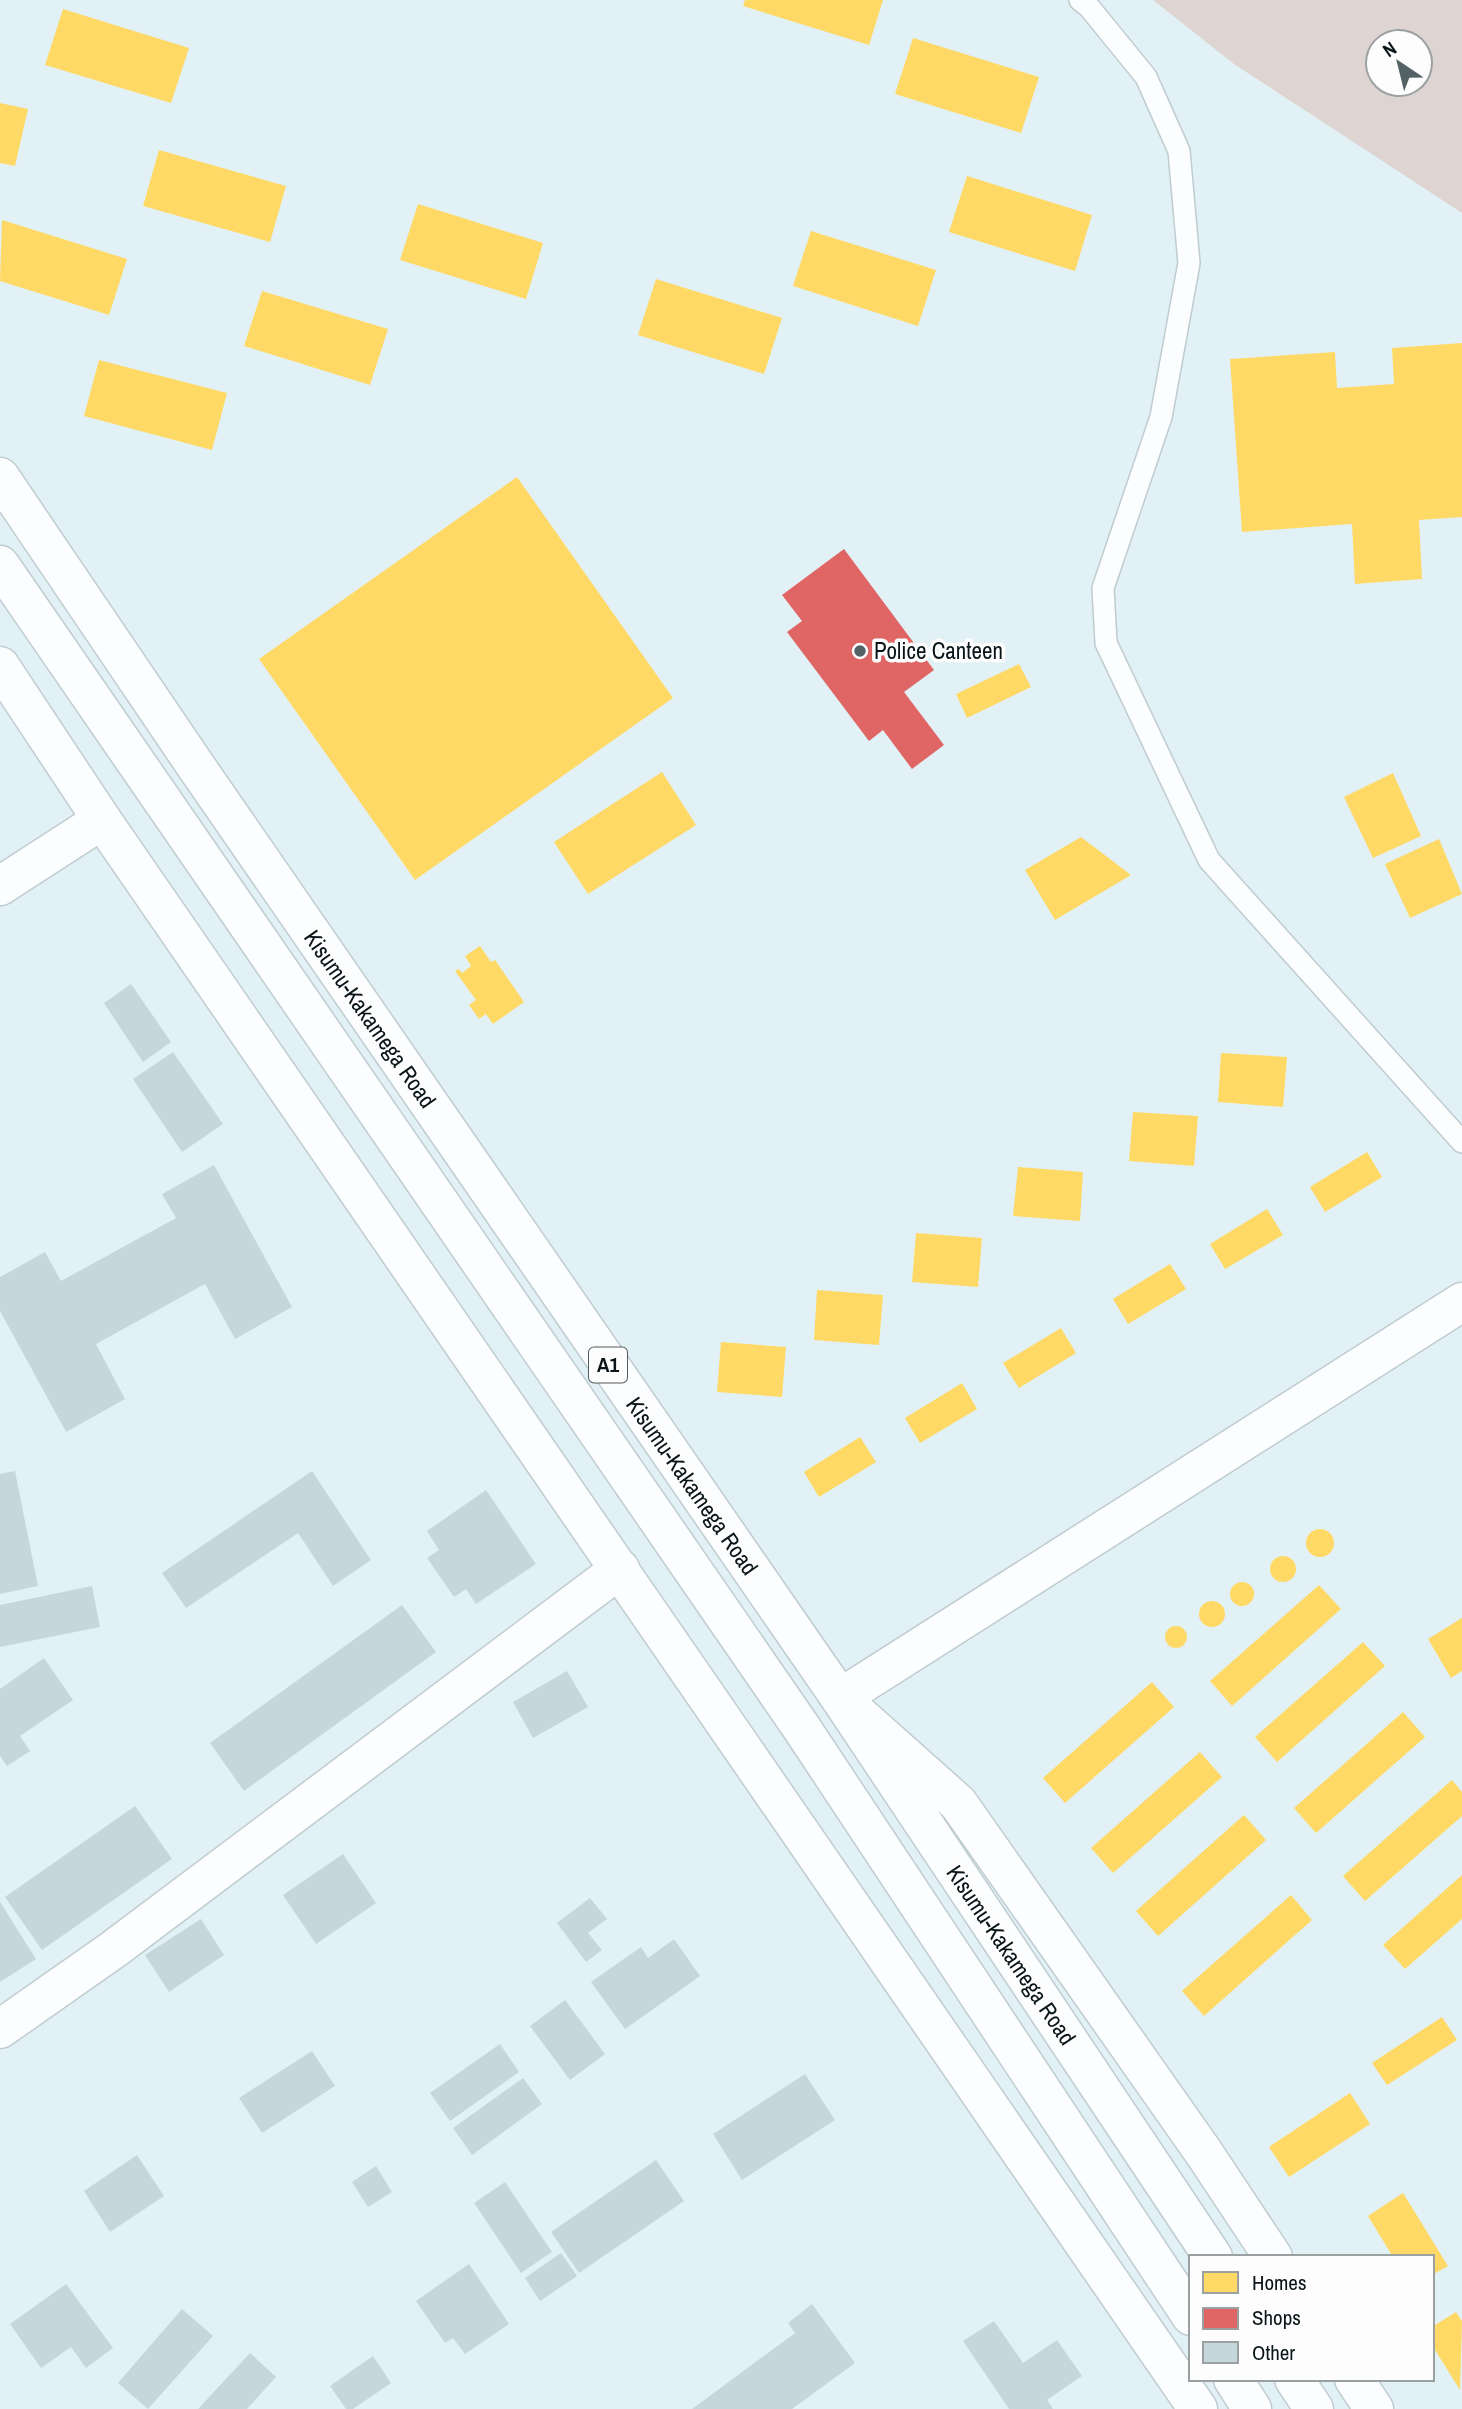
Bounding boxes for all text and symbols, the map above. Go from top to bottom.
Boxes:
north arrow [1364,28,1434,98]
text: N [1377,35,1401,63]
place label: Police Canteen [874,635,1003,666]
marker: Police Canteen [852,643,868,659]
street label: Kisumu-Kakamega Road [297,924,444,1114]
road number: A1 [589,1348,627,1382]
street label: Kisumu-Kakamega Road [619,1391,766,1581]
street label: Kisumu-Kakamega Road [940,1859,1083,2051]
legend [1189,2255,1434,2381]
text: Homes [1252,2268,1307,2297]
text: Shops [1252,2303,1301,2332]
text: Other [1252,2338,1295,2367]

